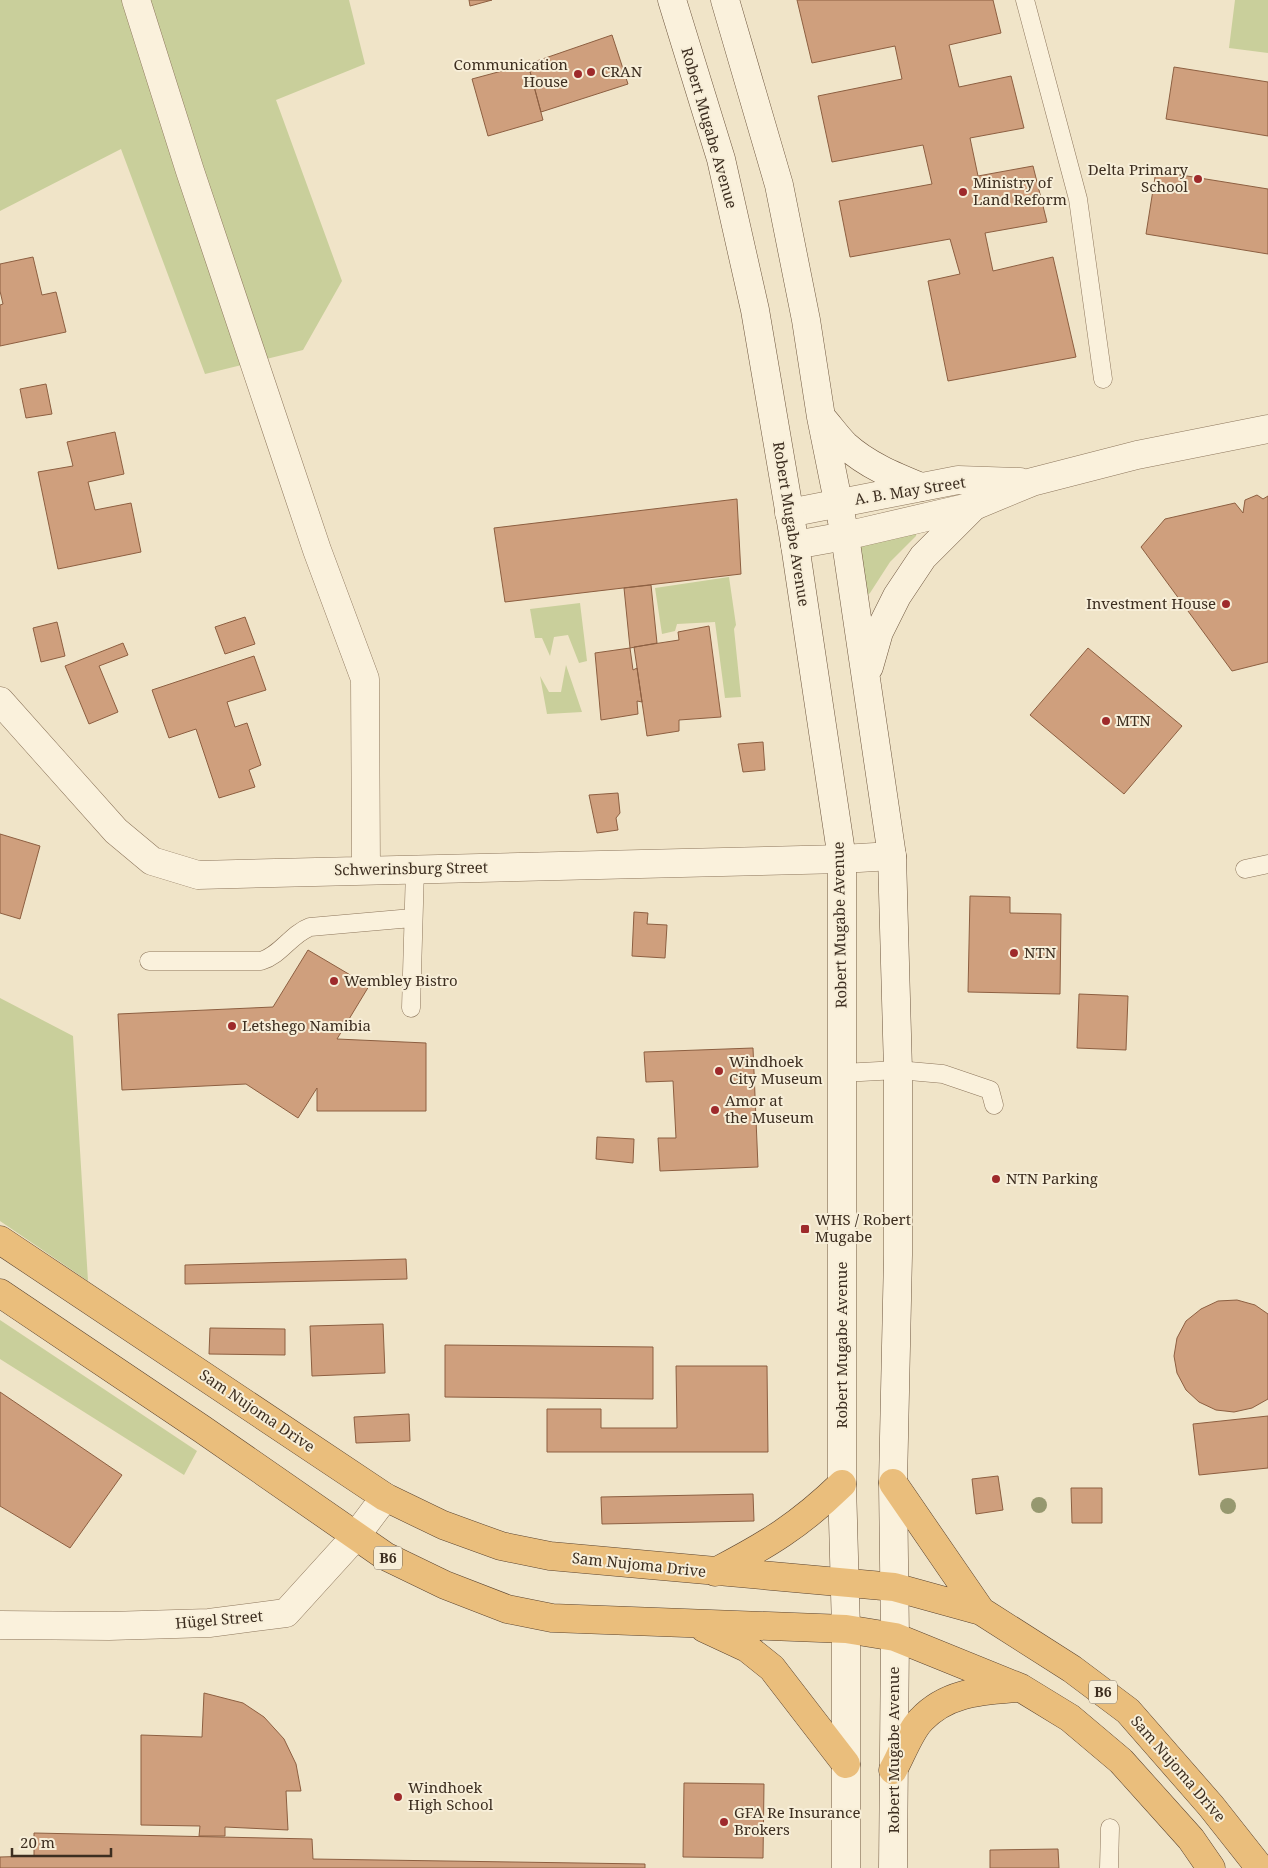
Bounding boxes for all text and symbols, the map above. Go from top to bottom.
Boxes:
street label: Robert Mugabe Avenue [677,45,743,211]
place label: Communication House [454,54,568,91]
place label: CRAN [601,61,643,81]
marker: CRAN [585,66,597,78]
marker: Communication House [572,68,584,80]
place label: Delta Primary School [1088,159,1189,196]
place label: Ministry of Land Reform [973,172,1067,209]
marker: Delta Primary School [1192,173,1204,185]
marker: Ministry of Land Reform [957,186,969,198]
street label: Robert Mugabe Avenue [769,440,815,608]
street label: A. B. May Street [853,471,967,509]
place label: Investment House [1086,593,1216,613]
marker: Investment House [1220,598,1232,610]
place label: MTN [1116,710,1151,730]
marker: MTN [1100,715,1112,727]
street label: Robert Mugabe Avenue [828,841,850,1009]
street label: Schwerinsburg Street [334,857,488,879]
place label: NTN [1024,942,1057,962]
marker: NTN [1008,947,1020,959]
place label: Wembley Bistro [344,970,458,990]
marker: Wembley Bistro [328,975,340,987]
place label: Letshego Namibia [242,1015,371,1035]
marker: Letshego Namibia [226,1020,238,1032]
place label: Windhoek City Museum [729,1051,823,1088]
marker: Windhoek City Museum [713,1065,725,1077]
place label: Amor at the Museum [725,1090,814,1127]
marker: Amor at the Museum [709,1104,721,1116]
place label: NTN Parking [1006,1168,1098,1188]
marker: NTN Parking [990,1173,1002,1185]
place label: WHS / Robert Mugabe [815,1209,911,1246]
marker: WHS / Robert Mugabe [799,1223,811,1235]
street label: Robert Mugabe Avenue [831,1262,851,1428]
street label: Sam Nujoma Drive [196,1364,319,1456]
road number: B6 [374,1546,402,1570]
street label: Sam Nujoma Drive [571,1547,707,1581]
street label: Hügel Street [174,1605,264,1633]
street label: Robert Mugabe Avenue [883,1667,903,1833]
road number: B6 [1089,1680,1117,1704]
street label: Sam Nujoma Drive [1127,1711,1231,1826]
place label: Windhoek High School [408,1777,494,1814]
marker: Windhoek High School [392,1791,404,1803]
place label: GFA Re Insurance Brokers [734,1802,861,1839]
marker: GFA Re Insurance Brokers [718,1816,730,1828]
scale bar [12,1826,111,1858]
text: 20 m [20,1832,55,1852]

